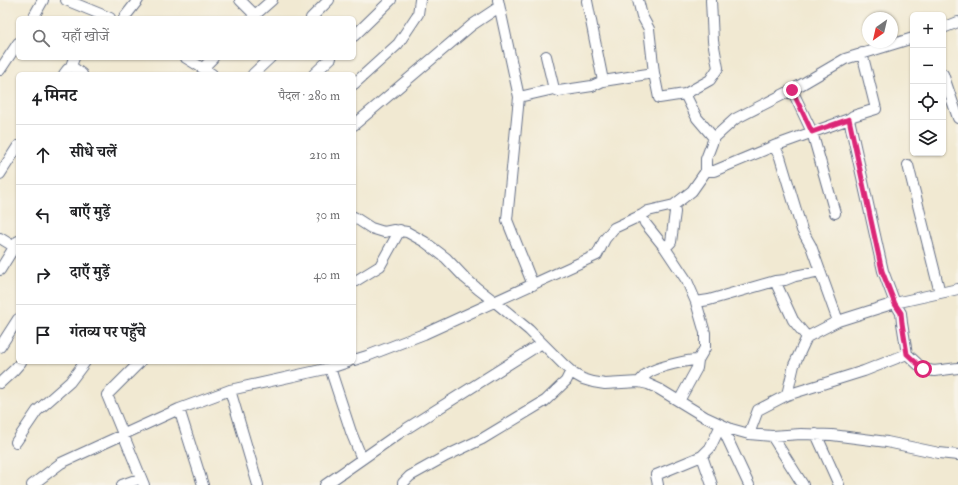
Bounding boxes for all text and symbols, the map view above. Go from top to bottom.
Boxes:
north arrow [862,12,898,48]
map controls [910,12,946,156]
button: + [910,12,946,48]
search box [16,16,356,60]
icon: search [30,27,52,49]
text: यहाँ खोजें [62,27,109,46]
button: − [910,48,946,84]
route end [783,81,801,99]
button: locate [910,84,946,120]
text: 4 मिनट [32,85,77,106]
text: पैदल · 280 m [279,88,340,104]
button: layers [910,120,946,156]
text: सीधे चलें [70,143,117,162]
icon: ahead [32,144,54,166]
text: 210 m [309,147,340,163]
text: बाएँ मुड़ें [70,203,110,222]
icon: left [32,204,54,226]
text: 30 m [316,207,340,223]
text: दाएँ मुड़ें [70,263,110,282]
icon: right [32,264,54,286]
text: 40 m [314,267,340,283]
text: गंतव्य पर पहुँचे [70,323,146,342]
icon: arrive [32,324,54,346]
route start [914,360,932,378]

